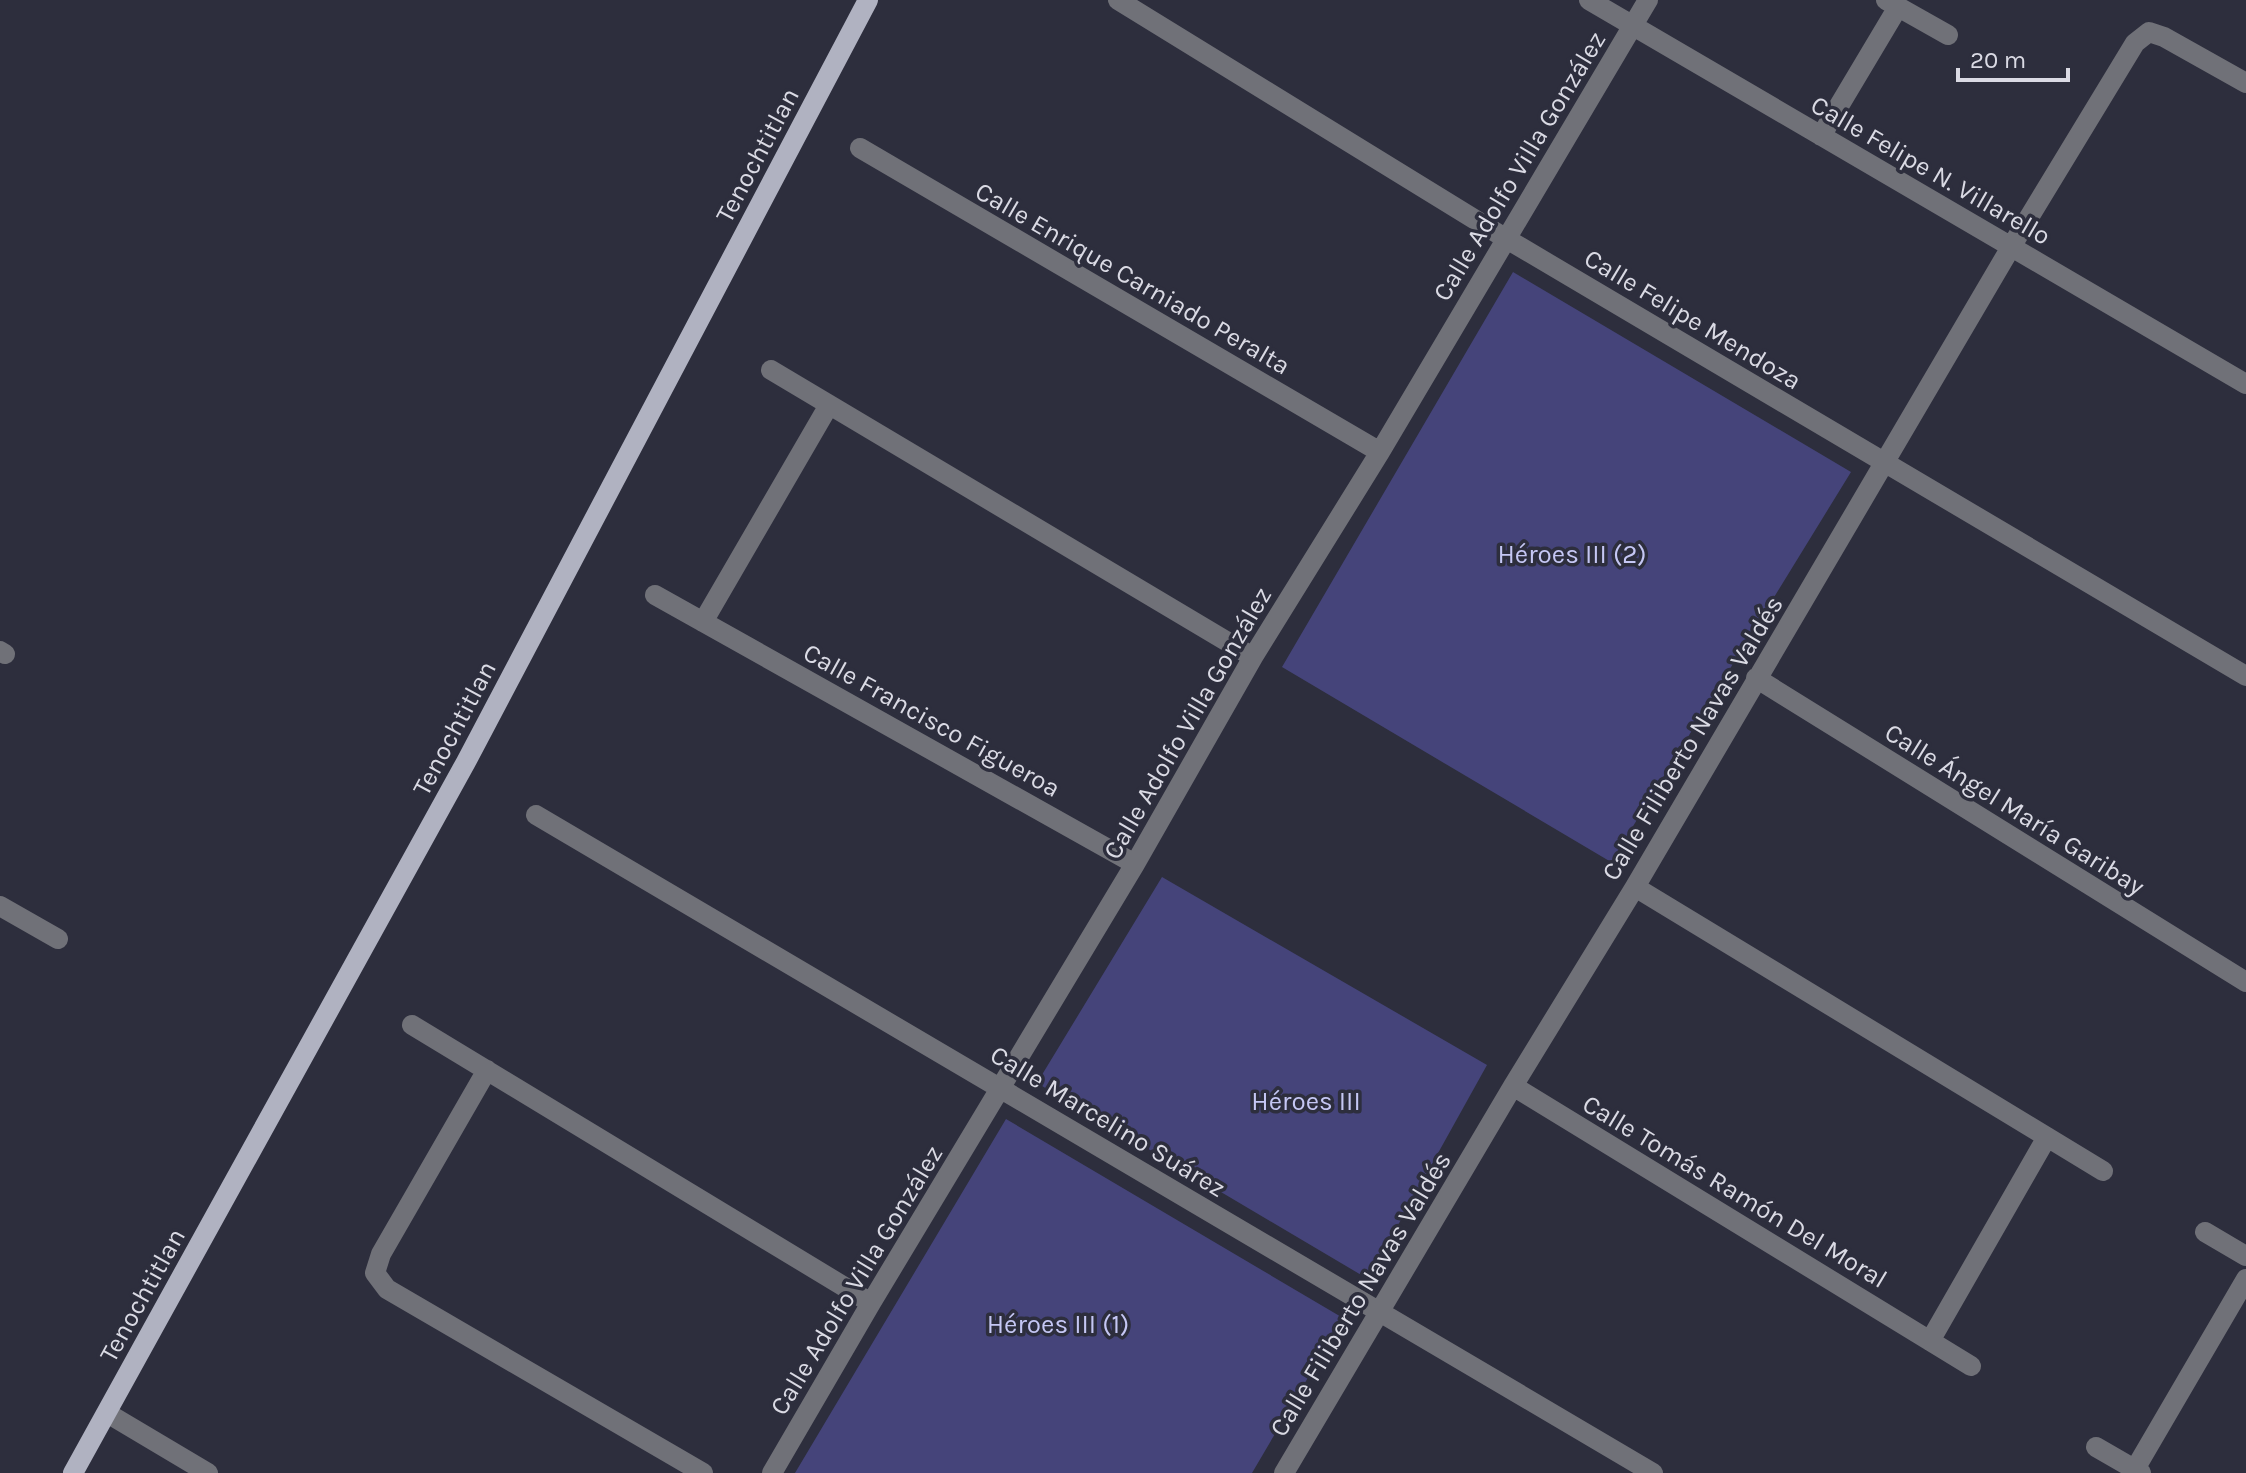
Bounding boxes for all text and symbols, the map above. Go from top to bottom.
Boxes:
street label: Calle Adolfo Villa González [1427,26,1612,307]
scale bar [1958,32,2068,82]
text: 20 m [1970,46,2026,74]
street label: Tenochtitlan [709,83,806,228]
street label: Calle Felipe N. Villarello [1805,89,2056,252]
street label: Calle Enrique Carniado Peralta [970,175,1296,381]
street label: Calle Felipe Mendoza [1579,242,1807,396]
park label: Héroes III (2) [1497,539,1647,570]
street label: Calle Adolfo Villa González [1097,582,1278,865]
street label: Calle Filiberto Navas Valdés [1595,590,1790,886]
street label: Calle Francisco Figueroa [798,637,1066,804]
street label: Tenochtitlan [406,656,503,801]
street label: Calle Ángel María Garibay [1879,716,2151,902]
street label: Calle Marcelino Suárez [985,1039,1231,1204]
park label: Héroes III [1251,1086,1361,1117]
street label: Calle Tomás Ramón Del Moral [1577,1088,1893,1295]
street label: Calle Adolfo Villa González [764,1140,949,1421]
street label: Calle Filiberto Navas Valdés [1263,1146,1458,1442]
street label: Tenochtitlan [93,1223,192,1367]
park label: Héroes III (1) [987,1309,1129,1340]

